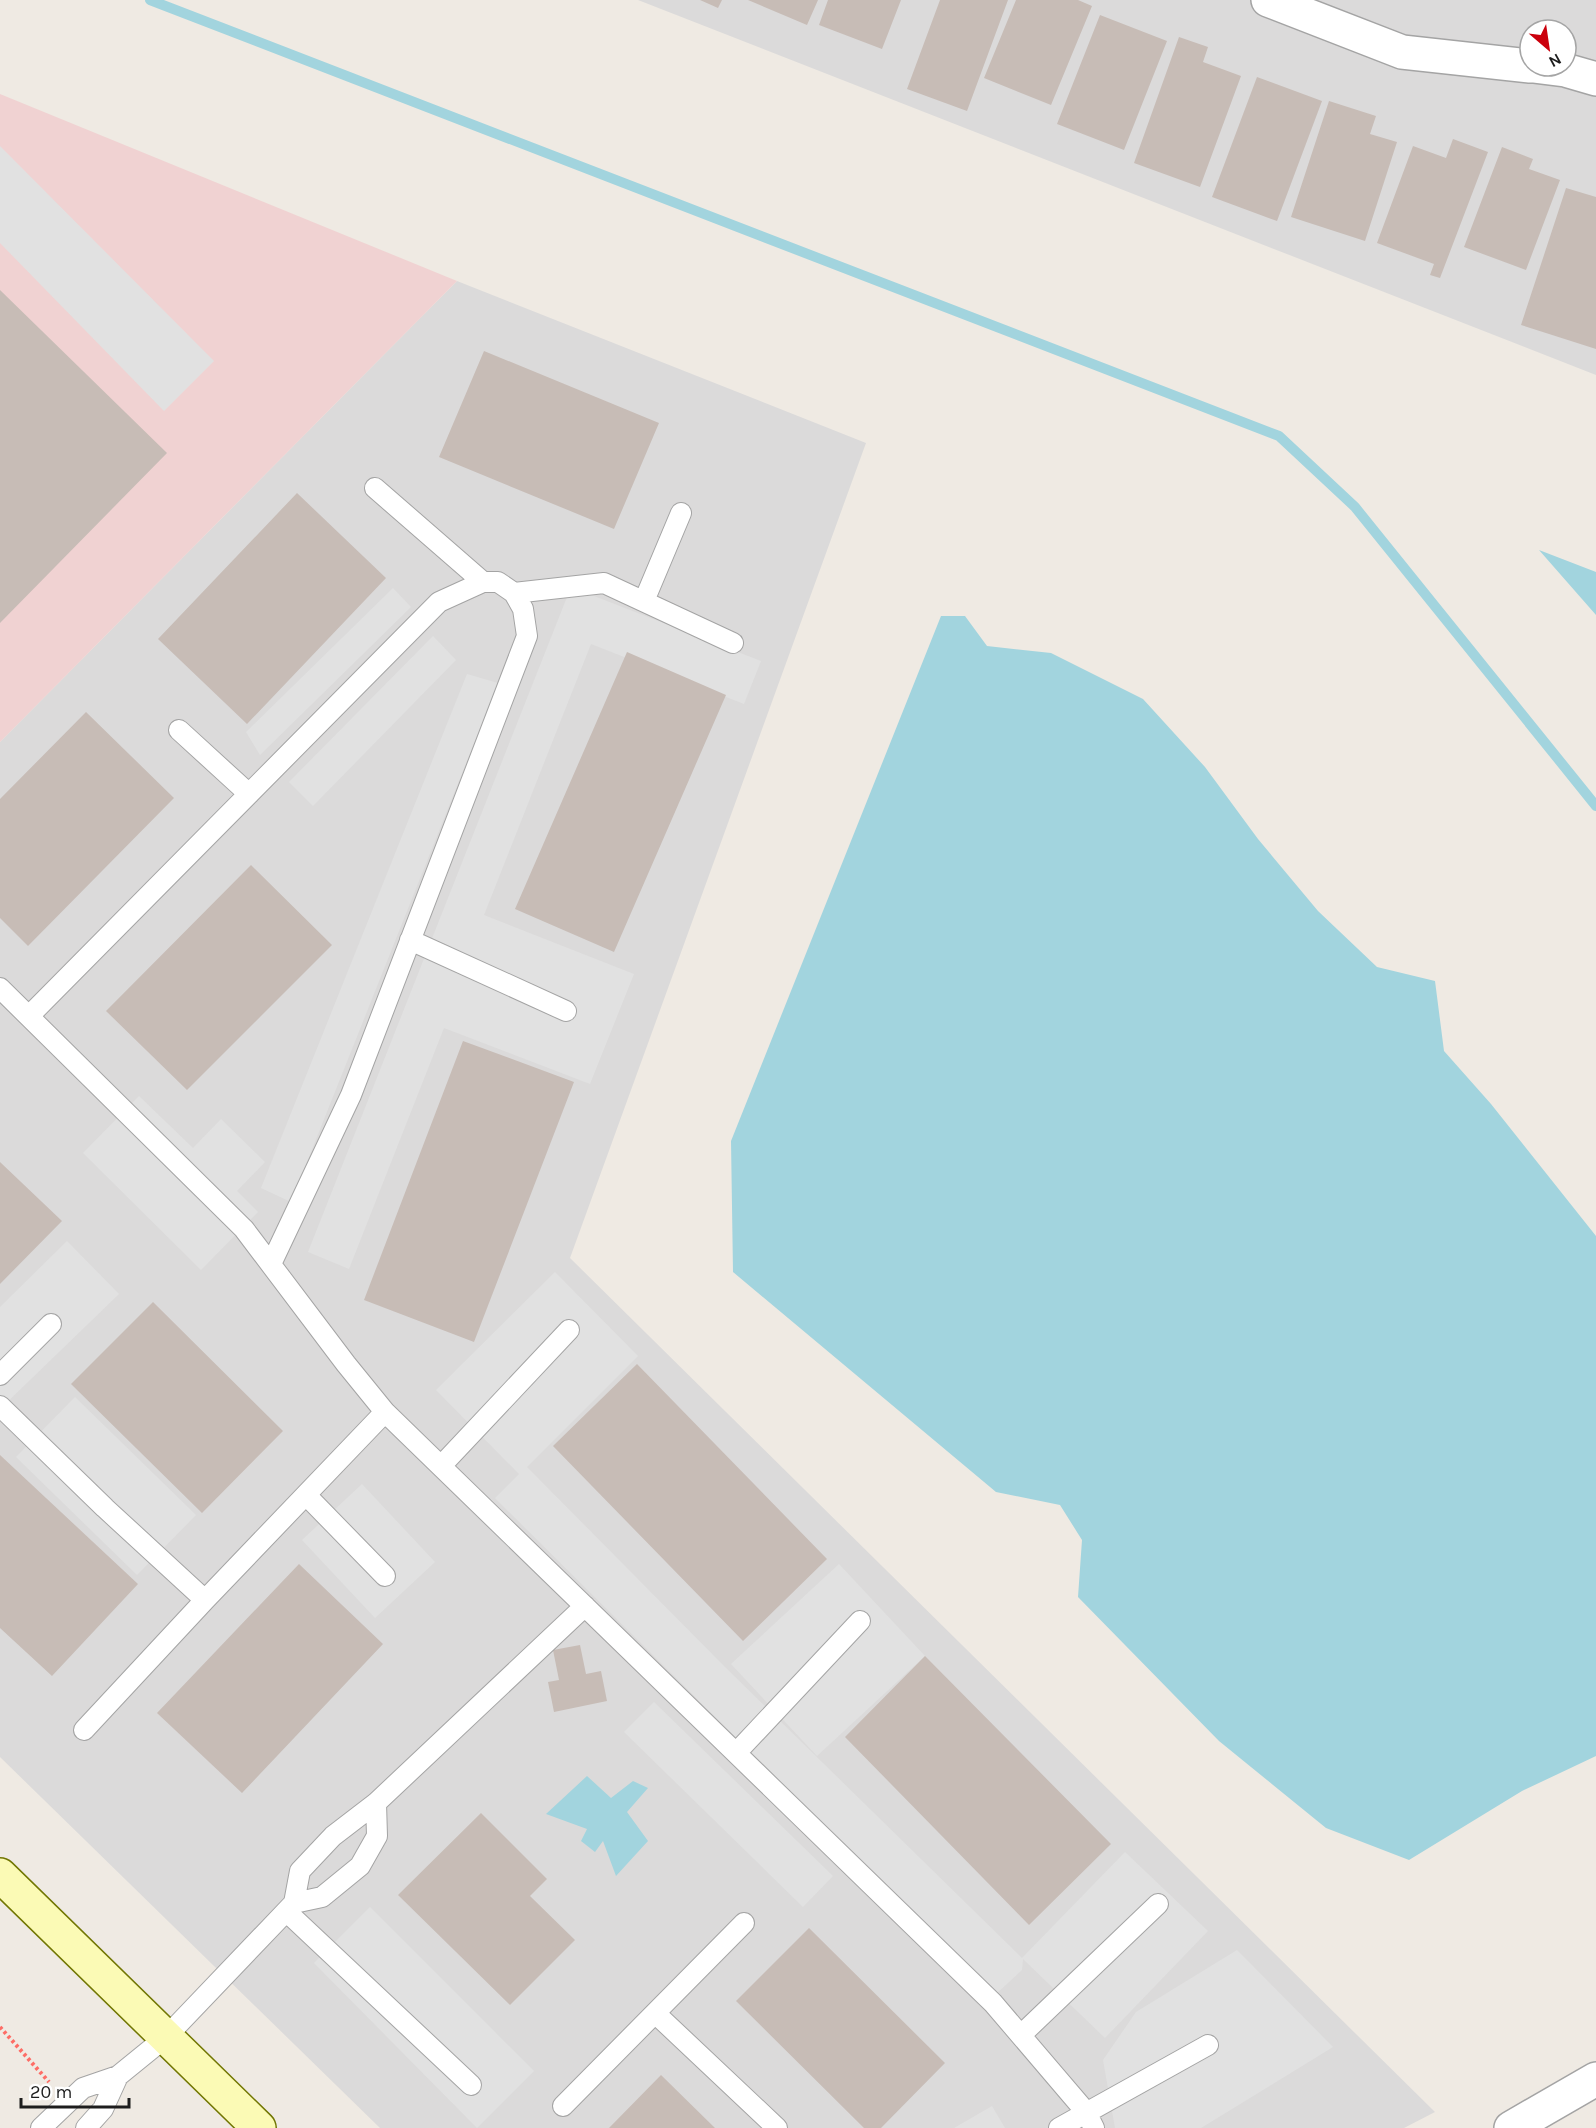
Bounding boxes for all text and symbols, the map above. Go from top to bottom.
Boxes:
north arrow [1518,18,1578,78]
text: N [1545,50,1565,72]
scale bar [21,2071,129,2109]
text: 20 m [30,2081,72,2103]

